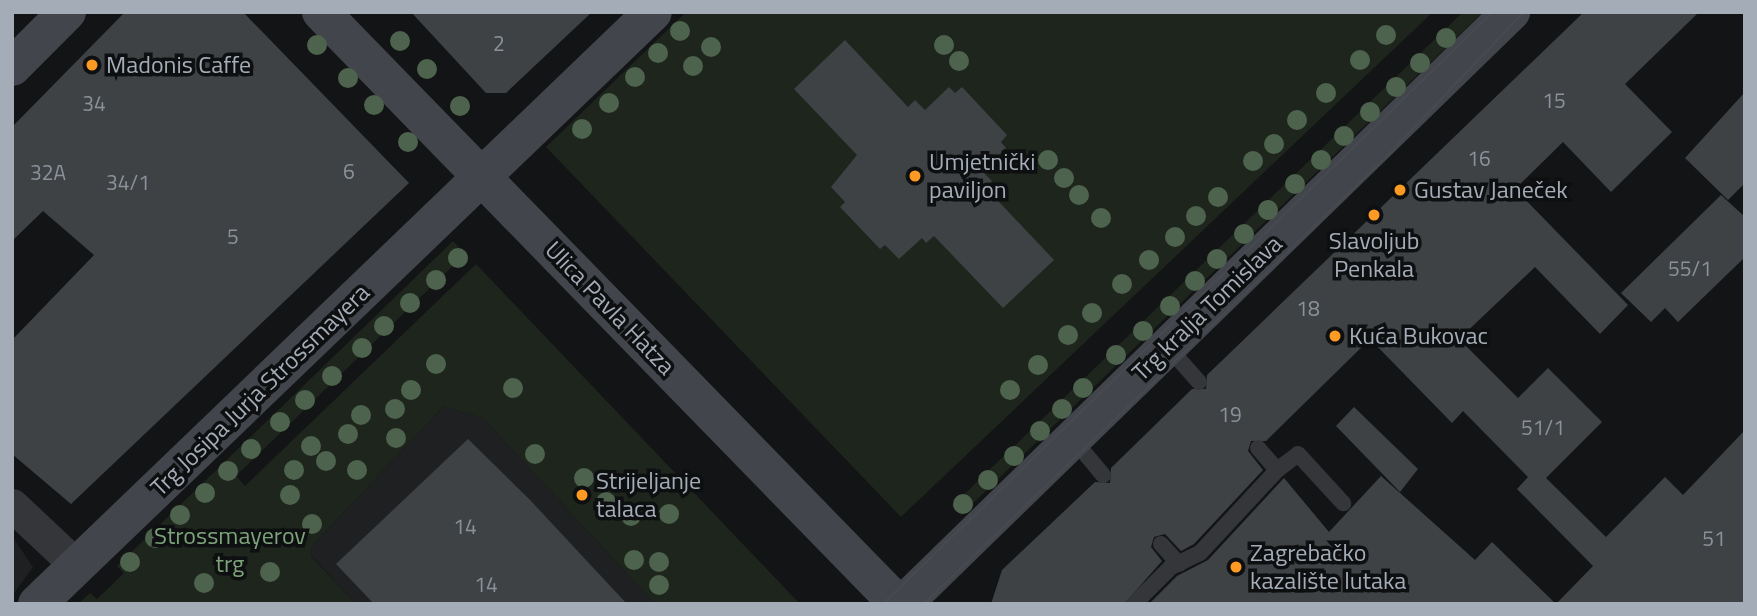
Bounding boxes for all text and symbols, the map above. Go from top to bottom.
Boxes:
house number: 2 [493,30,505,56]
place label: Madonis Caffe [106,51,251,79]
marker: Madonis Caffe [84,57,100,73]
house number: 15 [1542,87,1566,113]
house number: 34 [82,90,106,116]
house number: 16 [1467,145,1491,171]
place label: Umjetnički paviljon [929,148,1036,204]
house number: 6 [343,158,355,184]
house number: 32A [30,159,66,185]
marker: Umjetnički paviljon [907,168,923,184]
house number: 34/1 [106,169,150,195]
place label: Gustav Janeček [1414,176,1568,204]
marker: Gustav Janeček [1392,182,1408,198]
marker: Slavoljub Penkala [1366,207,1382,223]
house number: 5 [227,223,239,249]
place label: Slavoljub Penkala [1329,227,1419,283]
street label: Trg kralja Tomislava [1126,229,1288,387]
street label: Ulica Pavla Hatza [539,235,681,381]
house number: 55/1 [1668,255,1712,281]
street label: Trg Josipa Jurja Strossmayera [145,278,375,502]
house number: 18 [1296,295,1320,321]
place label: Kuća Bukovac [1349,322,1488,350]
marker: Kuća Bukovac [1327,328,1343,344]
house number: 19 [1218,401,1242,427]
house number: 51/1 [1521,414,1565,440]
place label: Strijeljanje talaca [596,467,701,523]
marker: Strijeljanje talaca [574,487,590,503]
house number: 14 [453,513,477,539]
park label: Strossmayerov trg [154,522,306,578]
house number: 51 [1702,525,1726,551]
place label: Zagrebačko kazalište lutaka [1250,539,1406,595]
marker: Zagrebačko kazalište lutaka [1228,559,1244,575]
house number: 14 [474,571,498,597]

